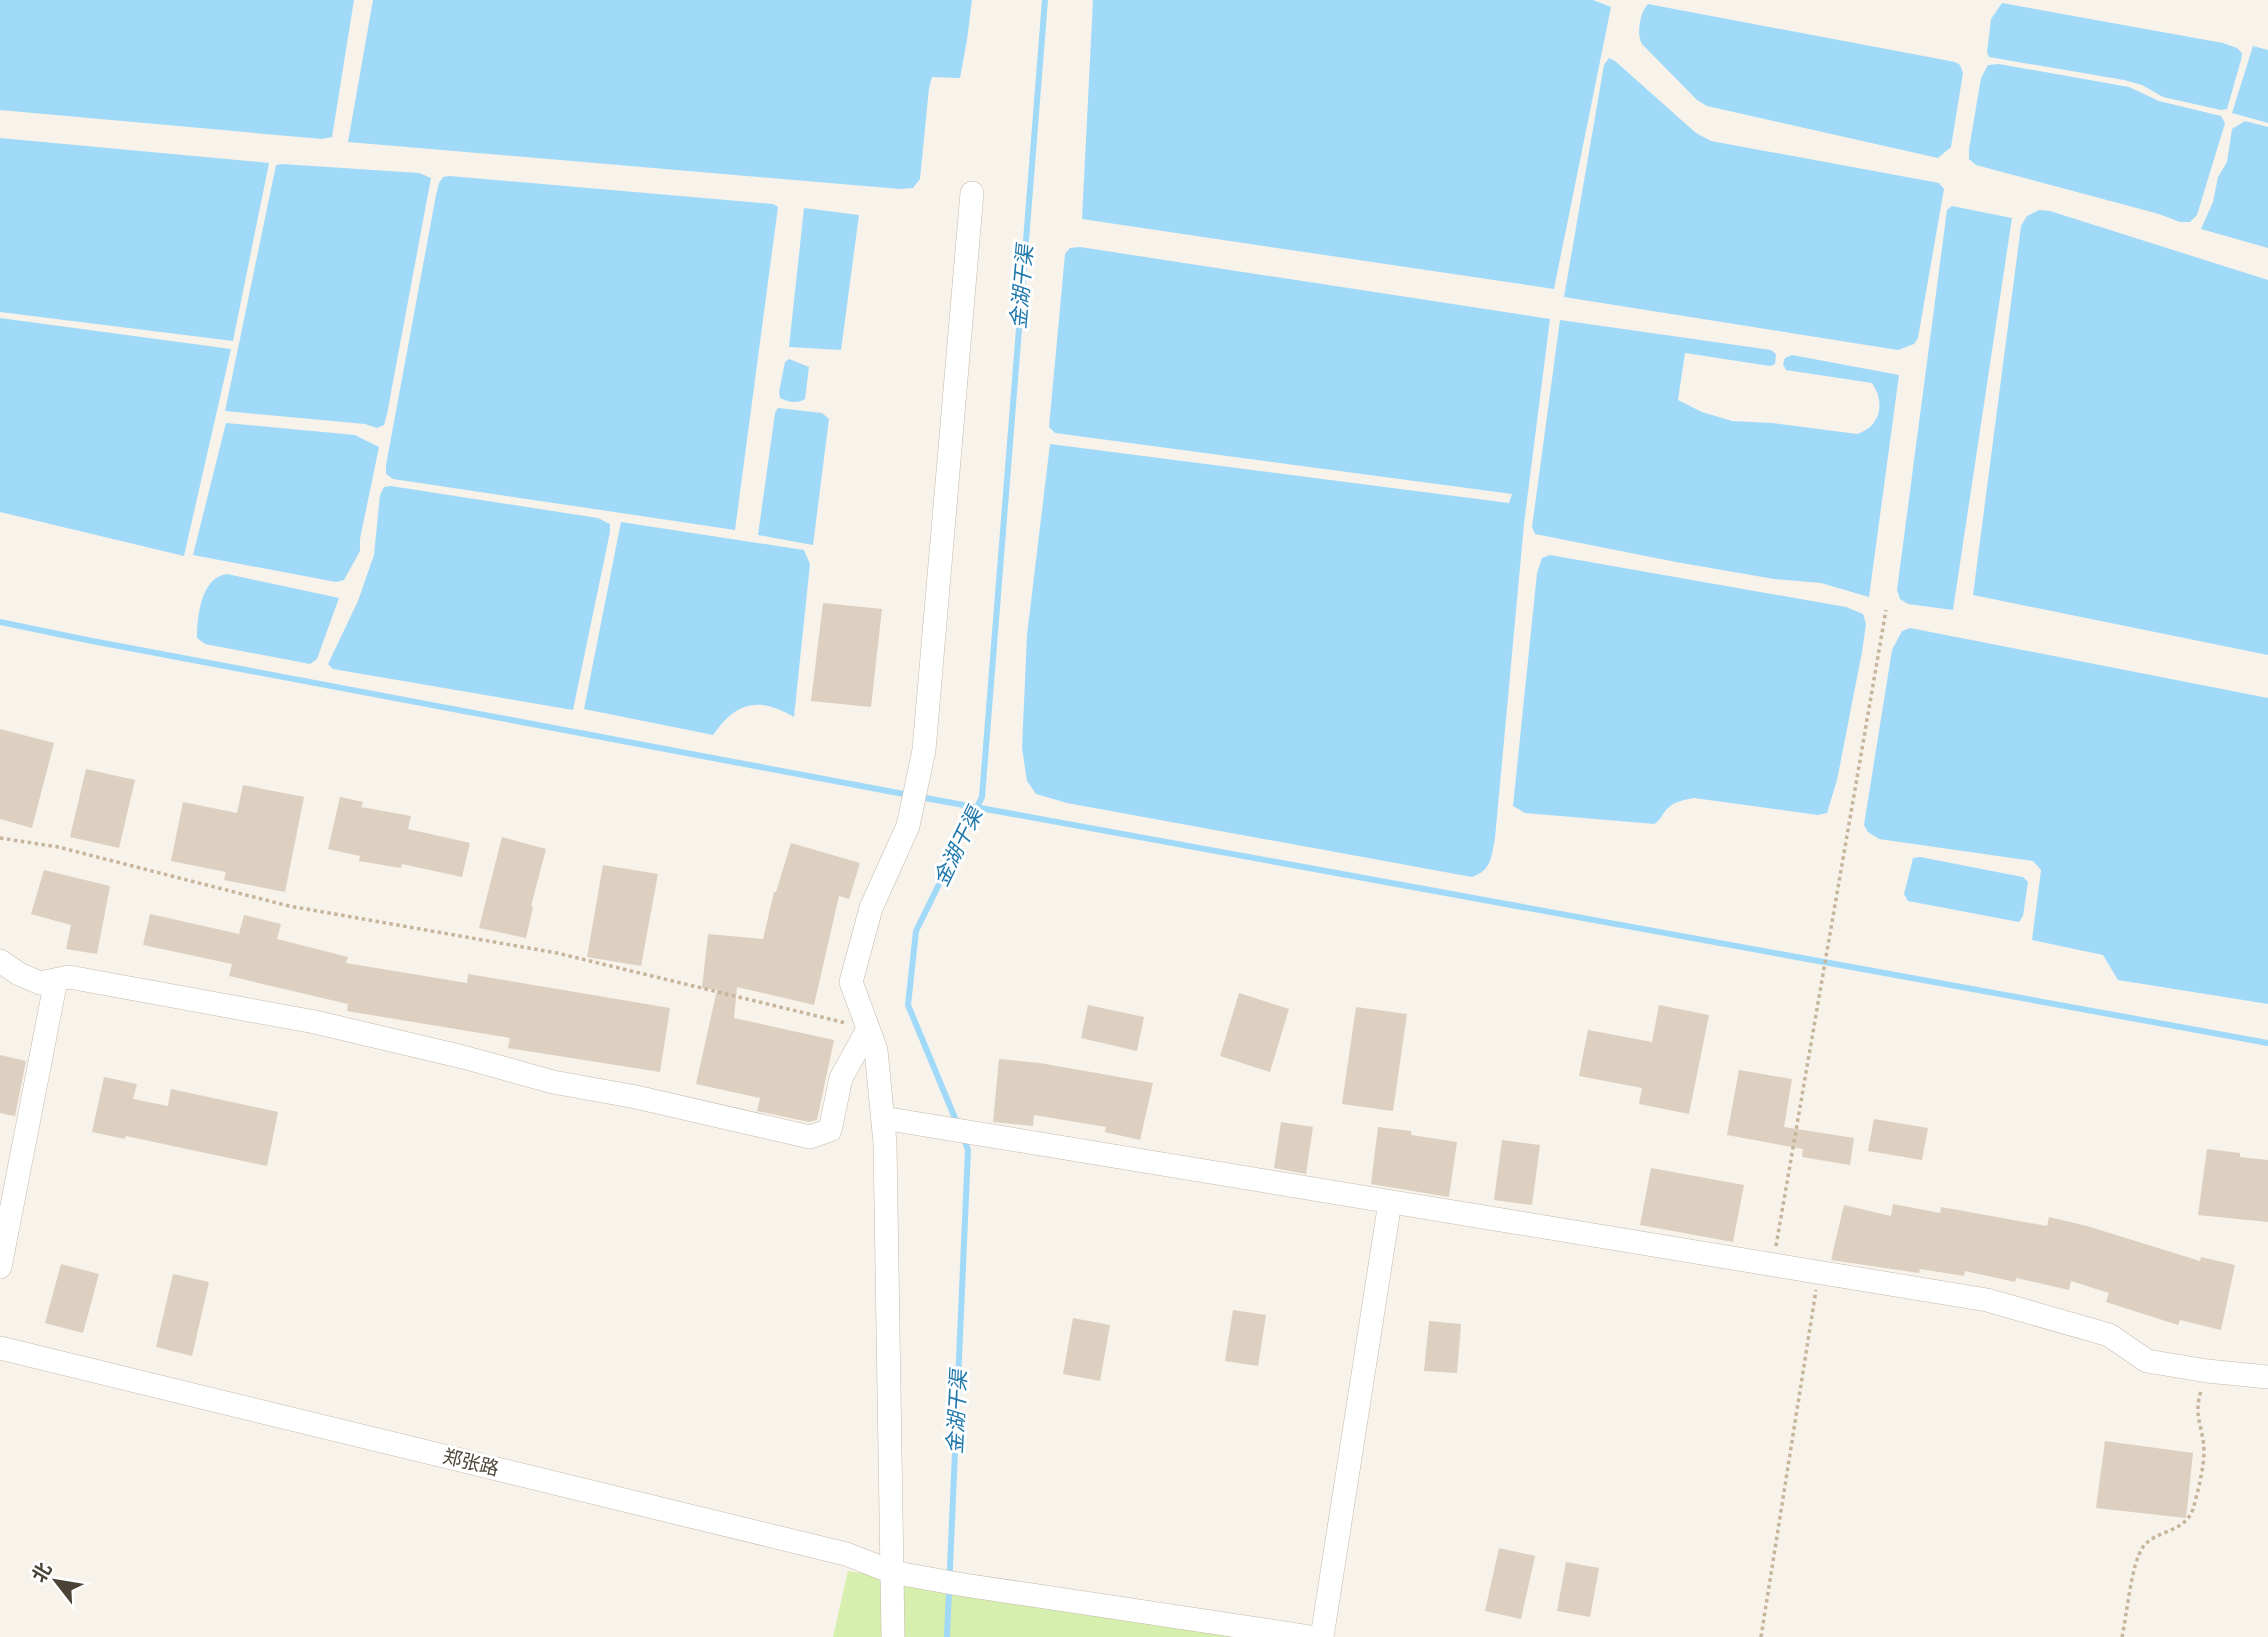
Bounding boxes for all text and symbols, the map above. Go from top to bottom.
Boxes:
water label: 金湖干渠 [1004,241,1037,330]
water label: 金湖干渠 [927,800,988,890]
water label: 金湖干渠 [941,1366,970,1455]
street label: 郑张路 [441,1443,502,1480]
north arrow [21,1546,91,1616]
text: 北 [26,1558,56,1586]

